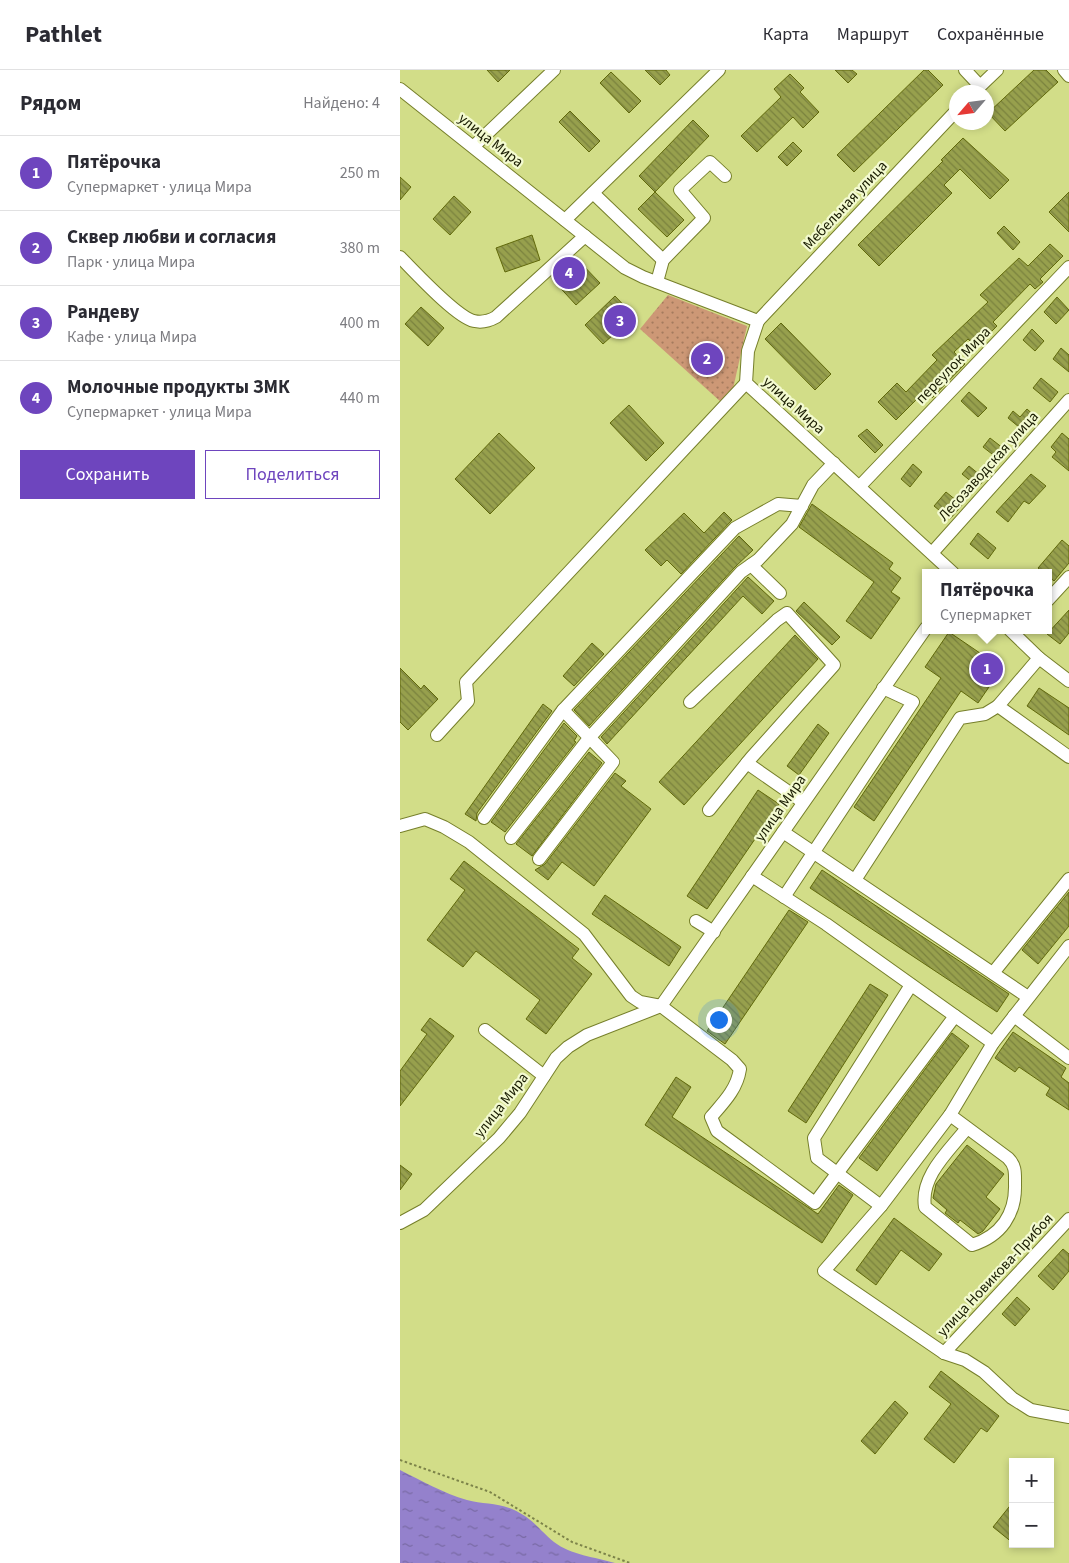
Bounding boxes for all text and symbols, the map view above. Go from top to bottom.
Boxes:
text: Pathlet [25,17,102,52]
text: Карта [763,22,809,47]
text: Маршрут [837,22,909,47]
text: Сохранённые [937,22,1044,47]
north arrow [949,85,994,130]
text: Рядом [20,88,81,118]
text: Найдено: 4 [303,92,380,114]
street label: улица Мира [454,108,528,172]
text: Пятёрочка [67,149,161,176]
street label: Мебельная улица [798,156,892,255]
text: 1 [32,162,40,184]
text: 250 m [340,162,380,184]
text: Супермаркет · улица Мира [67,176,252,198]
text: Сквер любви и согласия [67,224,276,251]
text: 2 [32,237,40,259]
text: 380 m [340,237,380,259]
text: Парк · улица Мира [67,251,195,273]
pin: 4 [553,254,585,292]
text: Рандеву [67,299,139,326]
pin: 3 [604,302,636,340]
text: 3 [32,312,40,334]
text: 400 m [340,312,380,334]
street label: переулок Мира [911,322,996,409]
text: Кафе · улица Мира [67,326,197,348]
pin: 2 [691,340,723,378]
street label: улица Мира [758,372,829,439]
text: Молочные продукты ЗМК [67,374,290,401]
text: 4 [32,387,40,409]
text: 440 m [340,387,380,409]
text: Супермаркет · улица Мира [67,401,252,423]
street label: Лесозаводская улица [933,407,1043,526]
button: Сохранить [20,450,195,499]
button: Поделиться [205,450,380,499]
popup [922,569,1052,634]
text: Пятёрочка [940,577,1034,604]
text: Супермаркет [940,604,1032,626]
pin: 1 [971,650,1003,688]
street label: улица Мира [750,771,811,846]
your location [706,1007,732,1033]
street label: улица Мира [469,1068,533,1142]
street label: улица Новикова-Прибоя [932,1209,1058,1342]
map controls [1009,1458,1054,1548]
button: + [1009,1458,1054,1503]
button: − [1009,1503,1054,1548]

